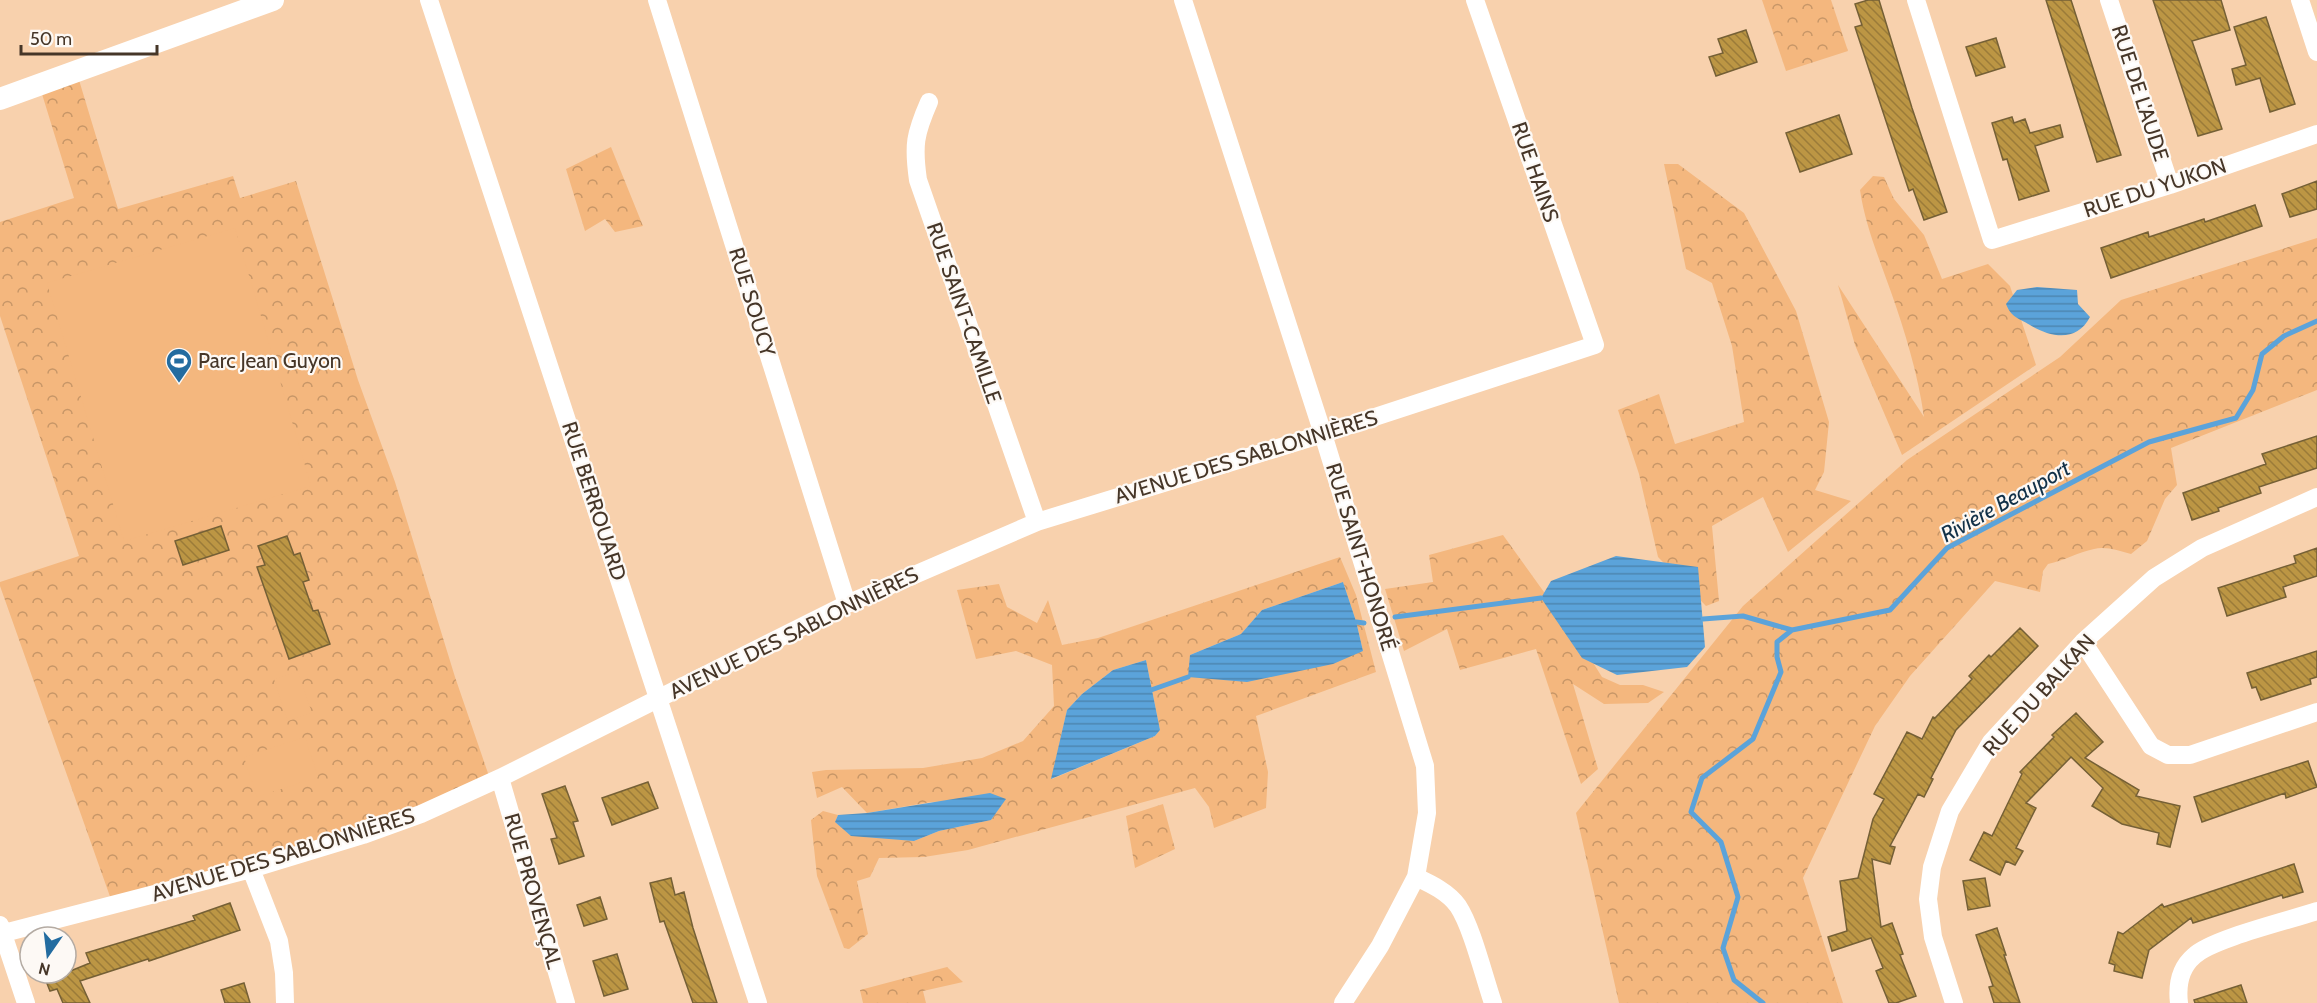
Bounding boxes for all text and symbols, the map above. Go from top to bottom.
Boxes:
scale bar [21,18,158,56]
street label: RUE DE L'AUDE [2107,22,2174,164]
text: 50 m [30,28,72,50]
street label: RUE HAINS [1507,118,1564,225]
street label: RUE DU YUKON [2080,153,2229,222]
street label: RUE SAINT-CAMILLE [922,219,1007,407]
street label: RUE SOUCY [724,244,781,360]
sports icon: Parc Jean Guyon [164,346,194,384]
place label: Parc Jean Guyon [198,348,341,373]
street label: AVENUE DES SABLONNIÈRES [1111,405,1380,508]
street label: RUE BERROUARD [557,418,632,583]
water label: Rivière Beauport [1936,454,2076,548]
street label: RUE SAINT-HONORÉ [1321,460,1402,654]
street label: AVENUE DES SABLONNIÈRES [665,561,922,704]
street label: RUE DU BALKAN [1977,629,2100,761]
street label: AVENUE DES SABLONNIÈRES [148,803,417,906]
street label: RUE PROVENÇAL [499,810,568,972]
north arrow [18,925,78,985]
text: N [37,958,52,980]

